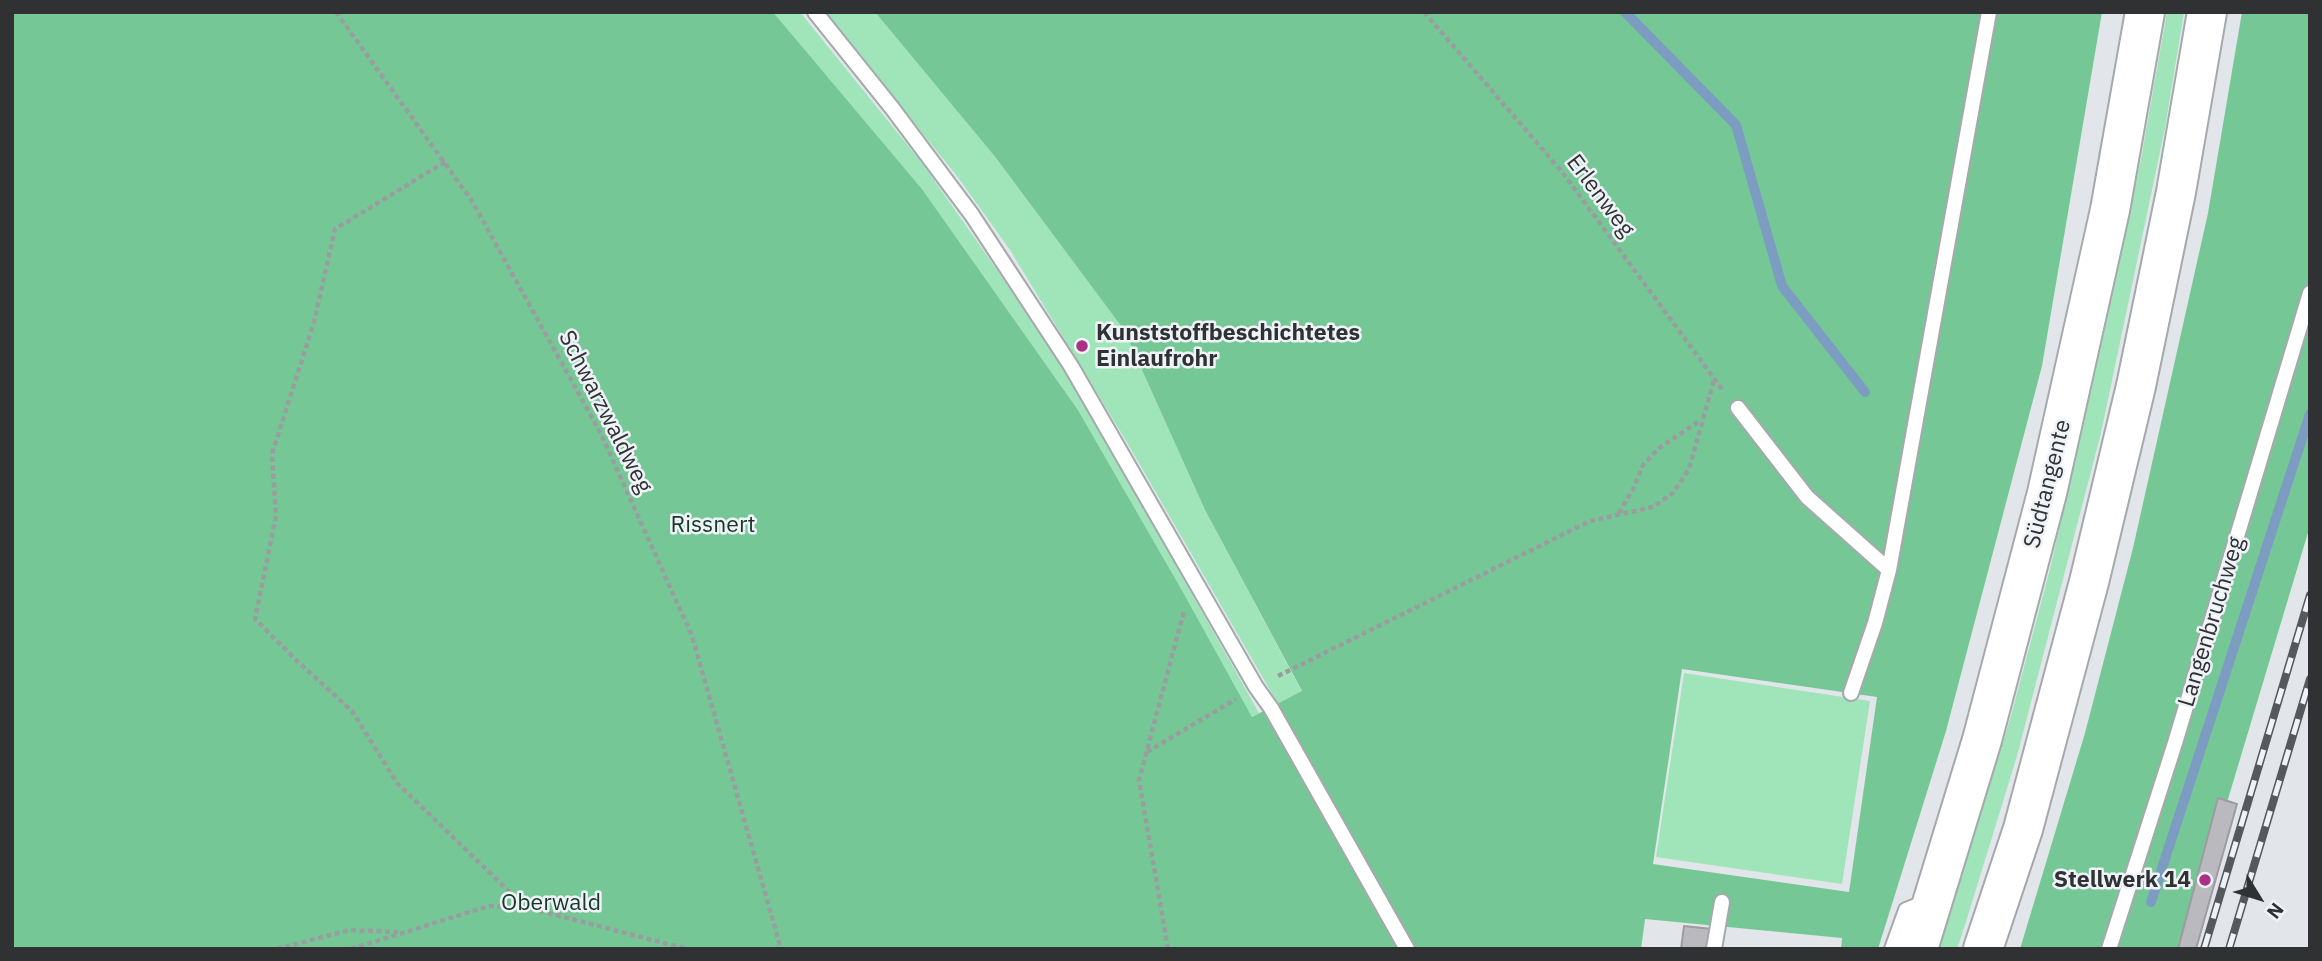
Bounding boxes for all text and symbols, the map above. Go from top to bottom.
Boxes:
street label: Erlenweg [1560,149,1640,243]
place label: Kunststoffbeschichtetes Einlaufrohr [1096,319,1360,373]
street label: Schwarzwaldweg [552,326,658,498]
marker: Kunststoffbeschichtetes Einlaufrohr [1074,338,1090,354]
street label: Südtangente [2019,417,2077,551]
park label: Rissnert [670,511,756,539]
street label: Langenbruchweg [2173,534,2251,710]
north arrow [2224,863,2294,933]
place label: Stellwerk 14 [2054,866,2191,894]
marker: Stellwerk 14 [2197,872,2213,888]
park label: Oberwald [501,889,601,917]
text: N [2262,898,2289,924]

